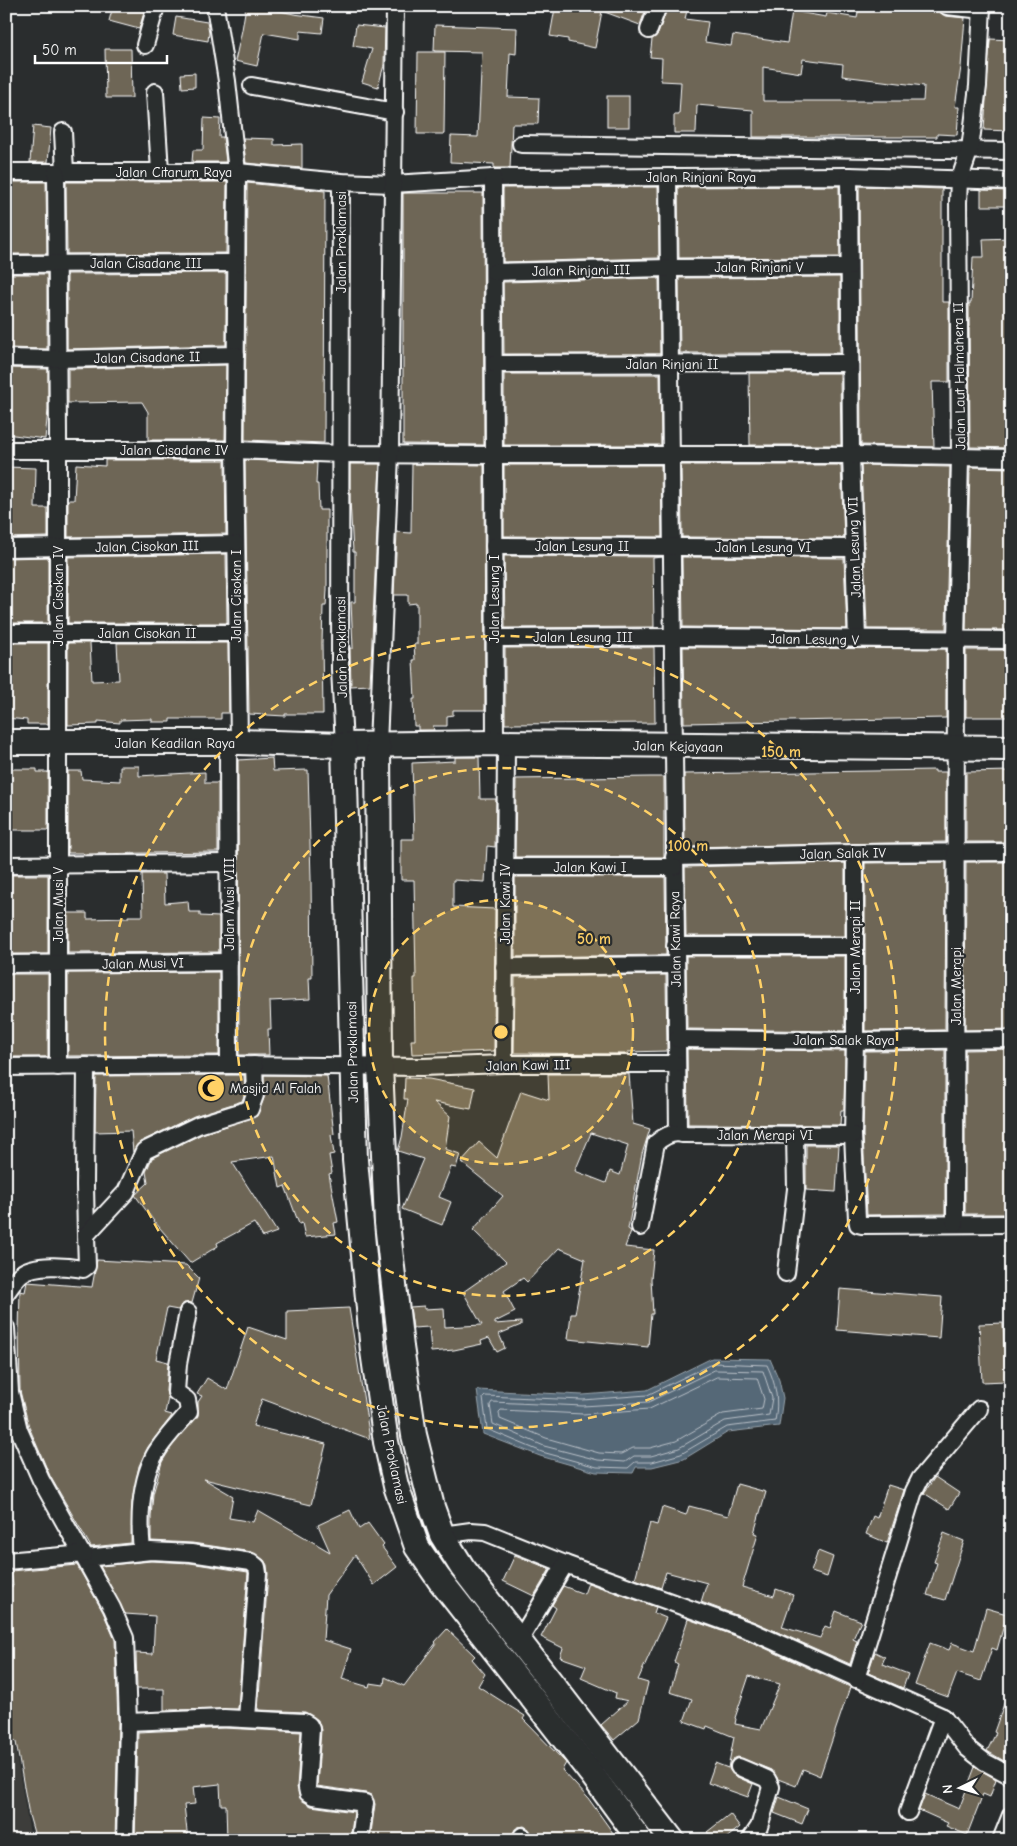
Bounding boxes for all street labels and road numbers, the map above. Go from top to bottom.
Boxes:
street label: Jalan Citarum Raya [116,164,232,181]
street label: Jalan Rinjani Raya [646,169,756,186]
street label: Jalan Proklamasi [333,191,350,293]
street label: Jalan Cisadane III [90,255,202,272]
street label: Jalan Rinjani V [714,259,804,276]
street label: Jalan Rinjani III [532,261,630,280]
street label: Jalan Laut Halmahera II [950,302,969,450]
street label: Jalan Cisadane II [94,348,200,367]
street label: Jalan Rinjani II [626,356,718,373]
street label: Jalan Cisadane IV [120,442,229,459]
street label: Jalan Lesung VII [844,496,865,598]
street label: Jalan Cisokan III [95,537,199,556]
street label: Jalan Lesung II [535,538,629,555]
street label: Jalan Lesung VI [715,539,811,556]
street label: Jalan Cisokan IV [50,545,67,646]
street label: Jalan Cisokan I [228,550,245,642]
street label: Jalan Lesung I [486,555,503,643]
street label: Jalan Proklamasi [332,596,351,698]
street label: Jalan Cisokan II [98,625,196,642]
street label: Jalan Lesung III [533,629,633,646]
street label: Jalan Lesung V [769,630,860,649]
street label: Jalan Keadilan Raya [115,735,235,752]
street label: Jalan Kejayaan [633,737,723,756]
street label: Jalan Salak IV [800,844,887,863]
street label: Jalan Musi VIII [221,858,238,950]
street label: Jalan Kawi I [553,859,627,876]
street label: Jalan Kawi IV [497,863,514,944]
street label: Jalan Musi V [50,866,67,943]
street label: Jalan Kawi Raya [666,891,685,987]
street label: Jalan Merapi II [847,900,864,994]
street label: Jalan Merapi [948,947,965,1025]
street label: Jalan Musi VI [102,954,184,973]
street label: Jalan Proklamasi [343,1001,362,1103]
street label: Jalan Salak Raya [793,1032,895,1049]
street label: Jalan Kawi III [486,1056,570,1075]
street label: Jalan Merapi VI [717,1127,813,1144]
street label: Jalan Proklamasi [373,1403,410,1506]

